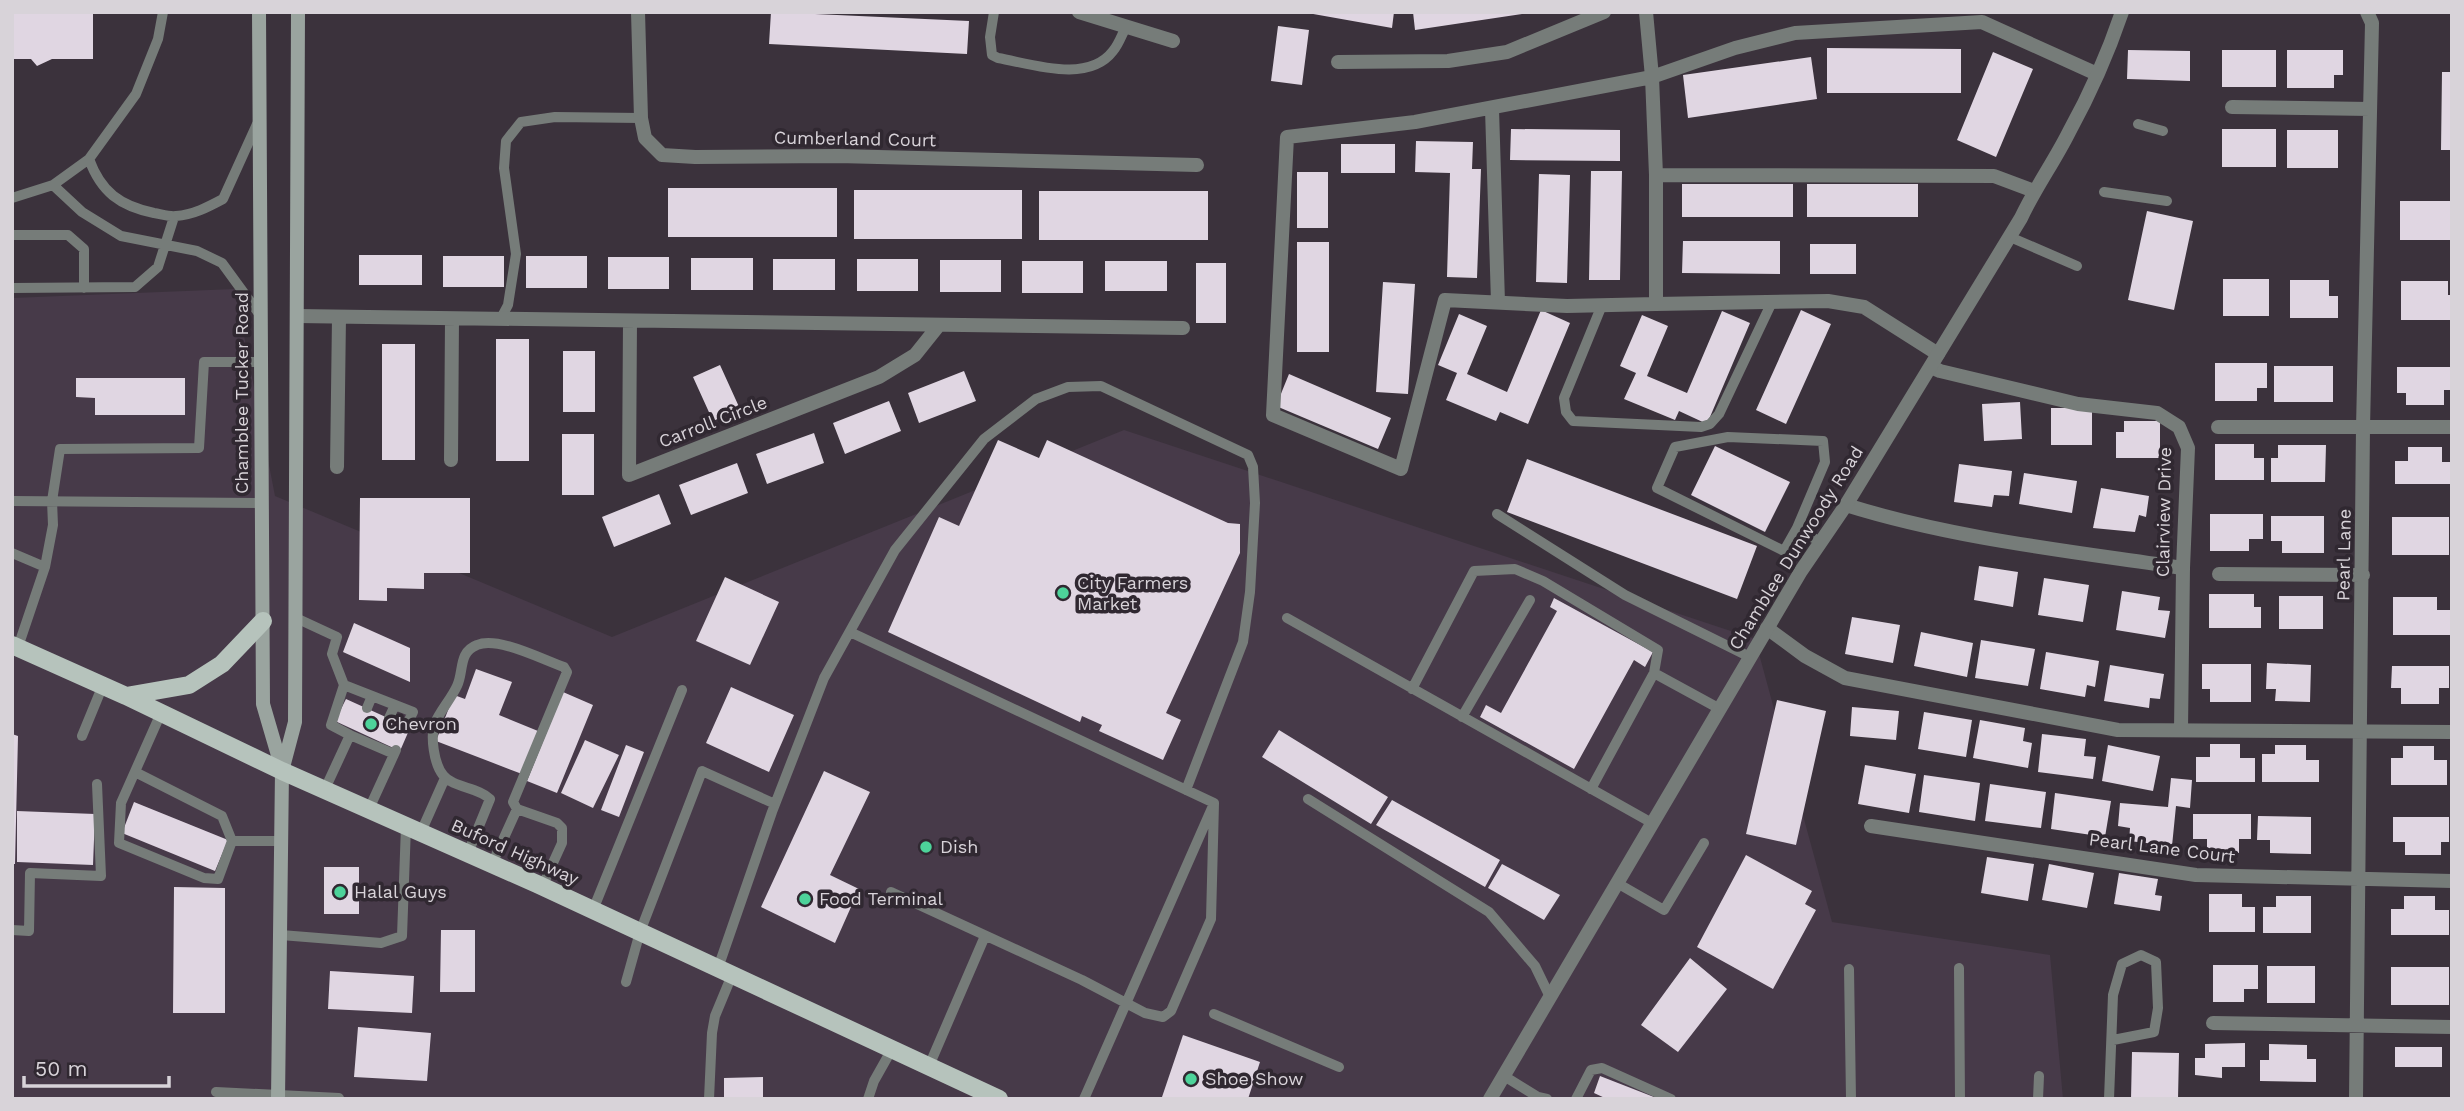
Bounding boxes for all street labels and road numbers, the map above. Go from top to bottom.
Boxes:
street label: Cumberland Court [774,127,937,150]
street label: Chamblee Tucker Road [231,292,252,494]
street label: Carroll Circle [656,391,770,452]
street label: Chamblee Dunwoody Road [1724,442,1867,653]
street label: Clairview Drive [2152,447,2175,577]
street label: Pearl Lane [2332,509,2355,601]
street label: Buford Highway [448,814,583,889]
street label: Pearl Lane Court [2088,828,2237,867]

